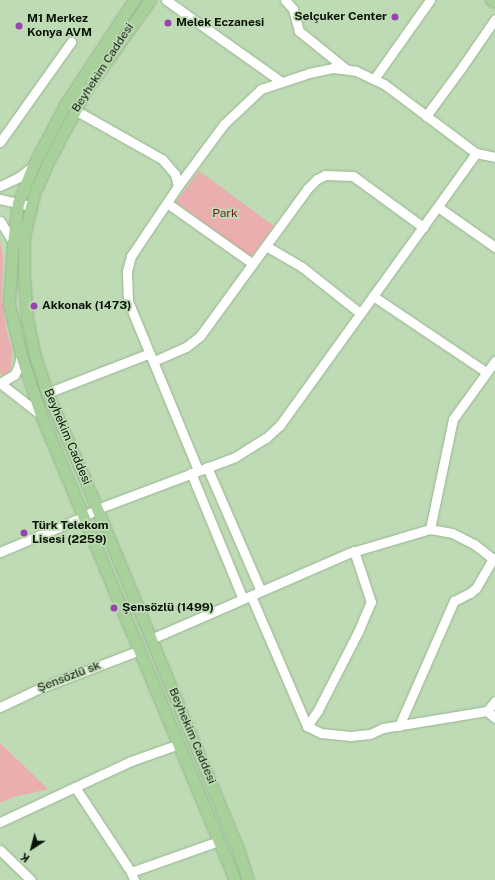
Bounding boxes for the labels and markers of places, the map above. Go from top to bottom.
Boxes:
place label: Selçuker Center [294,10,387,24]
place label: M1 Merkez Konya AVM [27,12,92,40]
marker: Selçuker Center [390,12,400,22]
place label: Melek Eczanesi [176,16,264,30]
marker: Melek Eczanesi [163,18,173,28]
marker: M1 Merkez Konya AVM [14,21,24,31]
place label: Akkonak (1473) [42,299,131,313]
marker: Akkonak (1473) [29,301,39,311]
place label: Türk Telekom Lisesi (2259) [32,519,109,547]
marker: Türk Telekom Lisesi (2259) [19,528,29,538]
place label: Şensözlü (1499) [122,601,214,615]
marker: Şensözlü (1499) [109,603,119,613]

